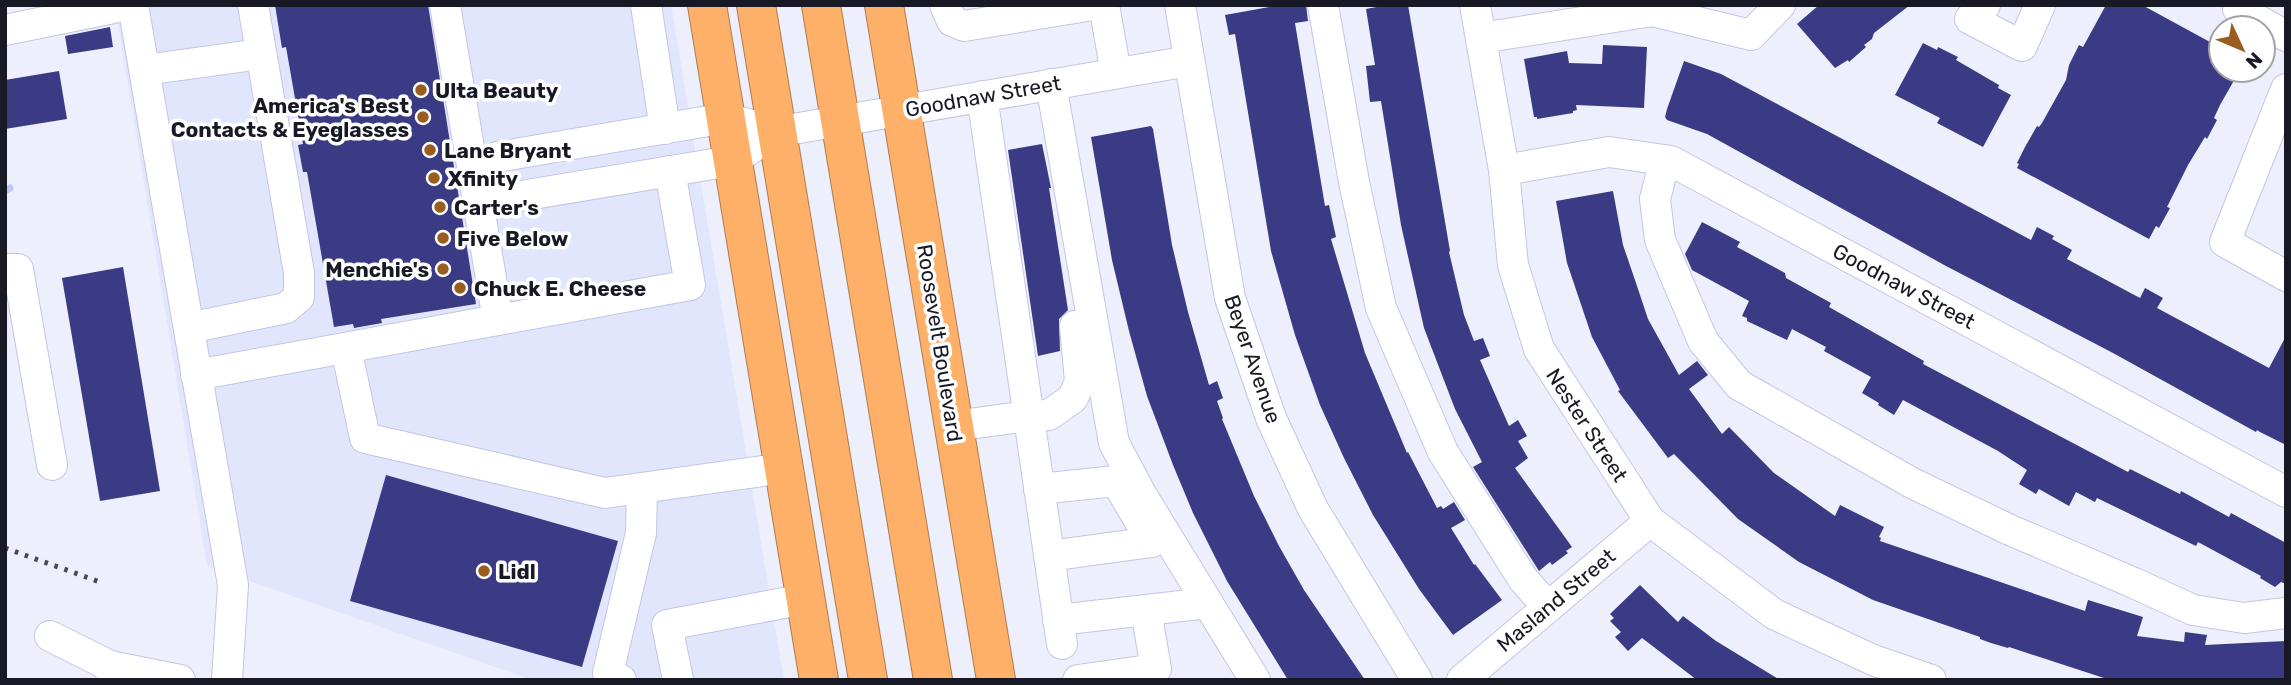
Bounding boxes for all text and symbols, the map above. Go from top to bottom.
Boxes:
north arrow [2207,14,2277,84]
text: N [2241,48,2267,73]
street label: Goodnaw Street [903,70,1063,122]
place label: Ulta Beauty [435,78,559,103]
marker: Ulta Beauty [413,82,429,98]
place label: America's Best Contacts & Eyeglasses [171,93,409,142]
marker: America's Best Contacts & Eyeglasses [415,109,431,125]
place label: Lane Bryant [444,138,572,163]
marker: Lane Bryant [422,142,438,158]
place label: Xfinity [448,166,518,191]
marker: Xfinity [426,170,442,186]
place label: Carter's [454,195,539,220]
marker: Carter's [432,199,448,215]
place label: Five Below [457,226,569,251]
marker: Five Below [435,230,451,246]
street label: Goodnaw Street [1829,238,1979,334]
street label: Roosevelt Boulevard [912,242,968,444]
place label: Menchie's [325,257,429,282]
marker: Menchie's [435,261,451,277]
place label: Chuck E. Cheese [474,276,646,301]
marker: Chuck E. Cheese [452,280,468,296]
street label: Beyer Avenue [1219,292,1287,426]
street label: Nester Street [1541,364,1633,486]
street label: Masland Street [1492,543,1620,657]
place label: Lidl [498,559,536,584]
marker: Lidl [476,563,492,579]

